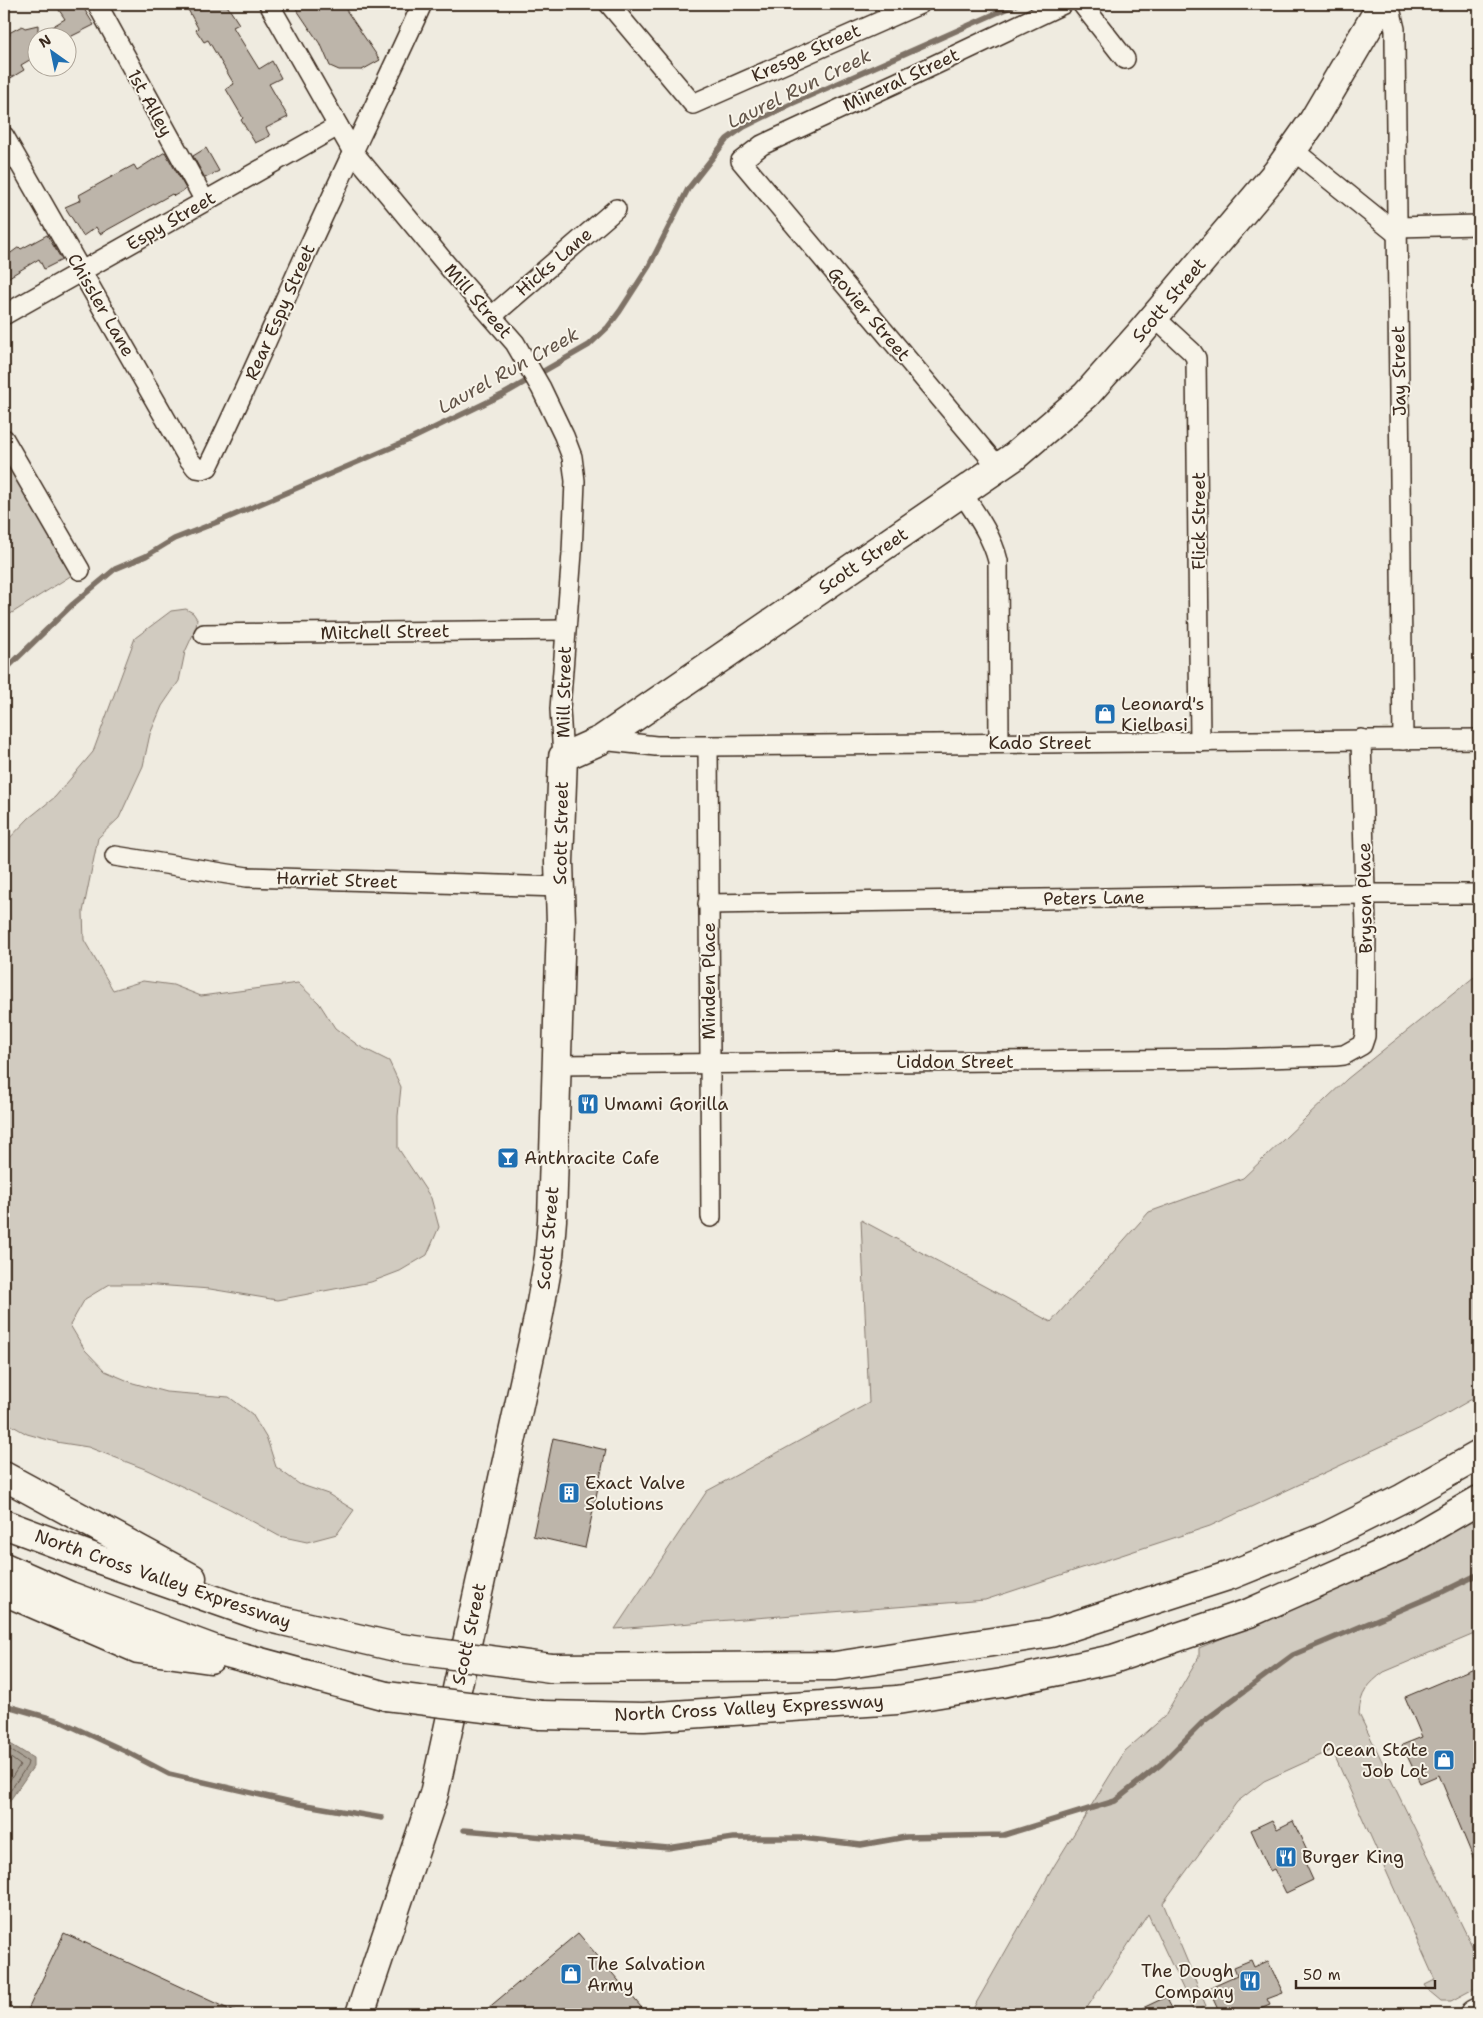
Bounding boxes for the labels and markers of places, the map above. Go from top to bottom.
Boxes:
place label: Leonard's Kielbasi [1121,692,1204,737]
shop icon: Leonard's Kielbasi [1093,702,1117,726]
restaurant icon: Umami Gorilla [576,1092,600,1116]
place label: Umami Gorilla [604,1092,728,1116]
bar icon: Anthracite Cafe [496,1146,520,1170]
place label: Anthracite Cafe [524,1146,660,1170]
place label: Exact Valve Solutions [585,1471,685,1516]
building icon: Exact Valve Solutions [557,1481,581,1505]
place label: Ocean State Job Lot [1322,1738,1428,1783]
shop icon: Ocean State Job Lot [1432,1748,1456,1772]
restaurant icon: Burger King [1274,1845,1298,1869]
place label: Burger King [1302,1845,1404,1869]
place label: The Salvation Army [587,1952,705,1997]
place label: The Dough Company [1141,1959,1234,2004]
shop icon: The Salvation Army [559,1962,583,1986]
restaurant icon: The Dough Company [1238,1969,1262,1993]

